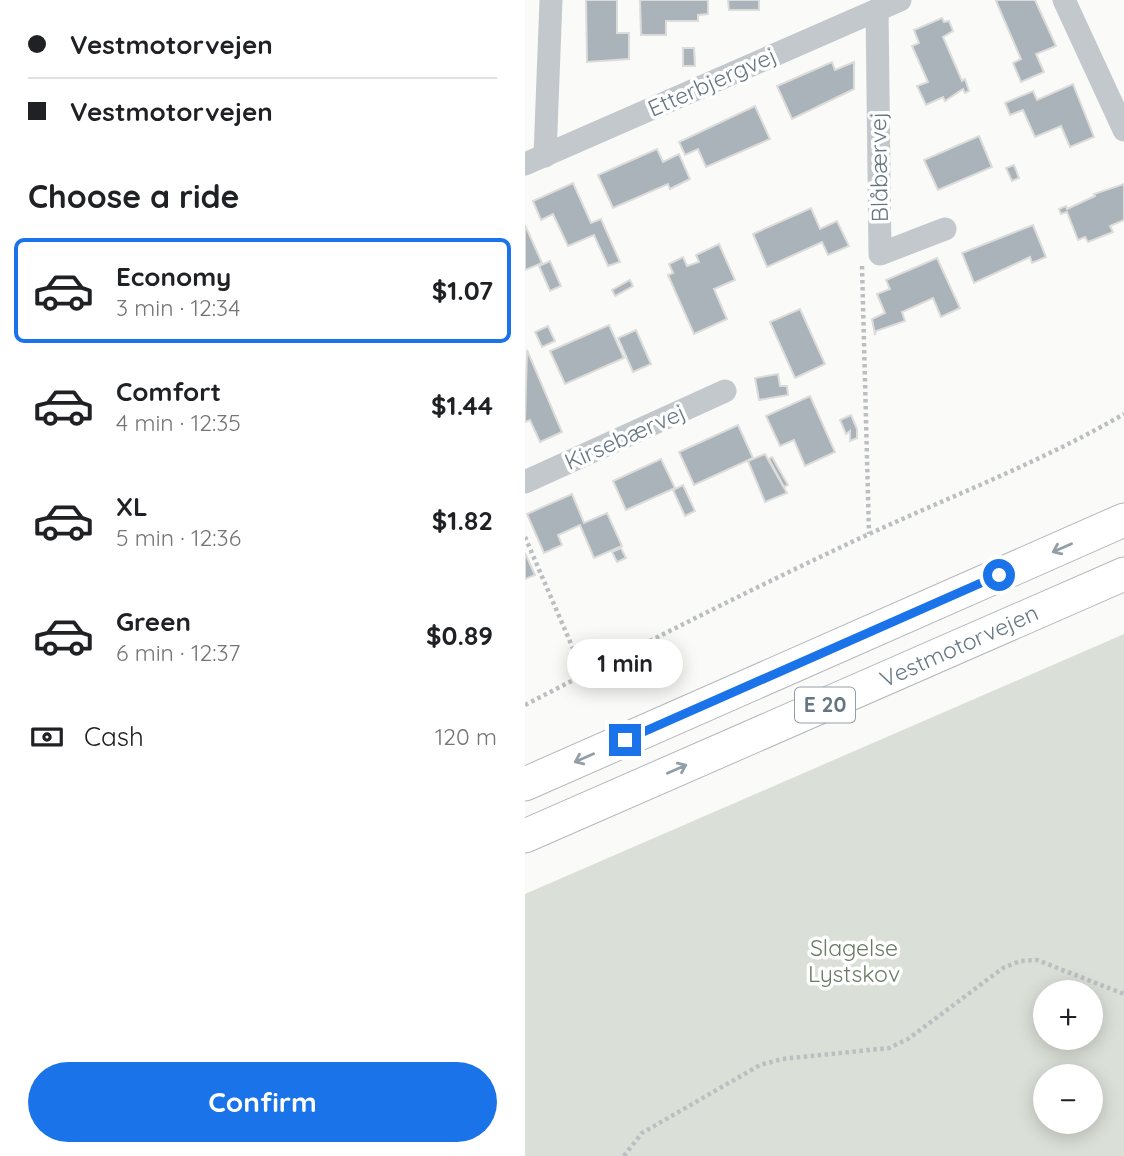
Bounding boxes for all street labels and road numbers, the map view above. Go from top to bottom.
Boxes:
street label: Etterbjergvej [643,40,781,123]
street label: Blåbærvej [863,112,894,222]
street label: Kirsebærvej [560,397,690,476]
street label: Vestmotorvejen [875,598,1043,693]
road number: E 20 [795,688,855,722]

